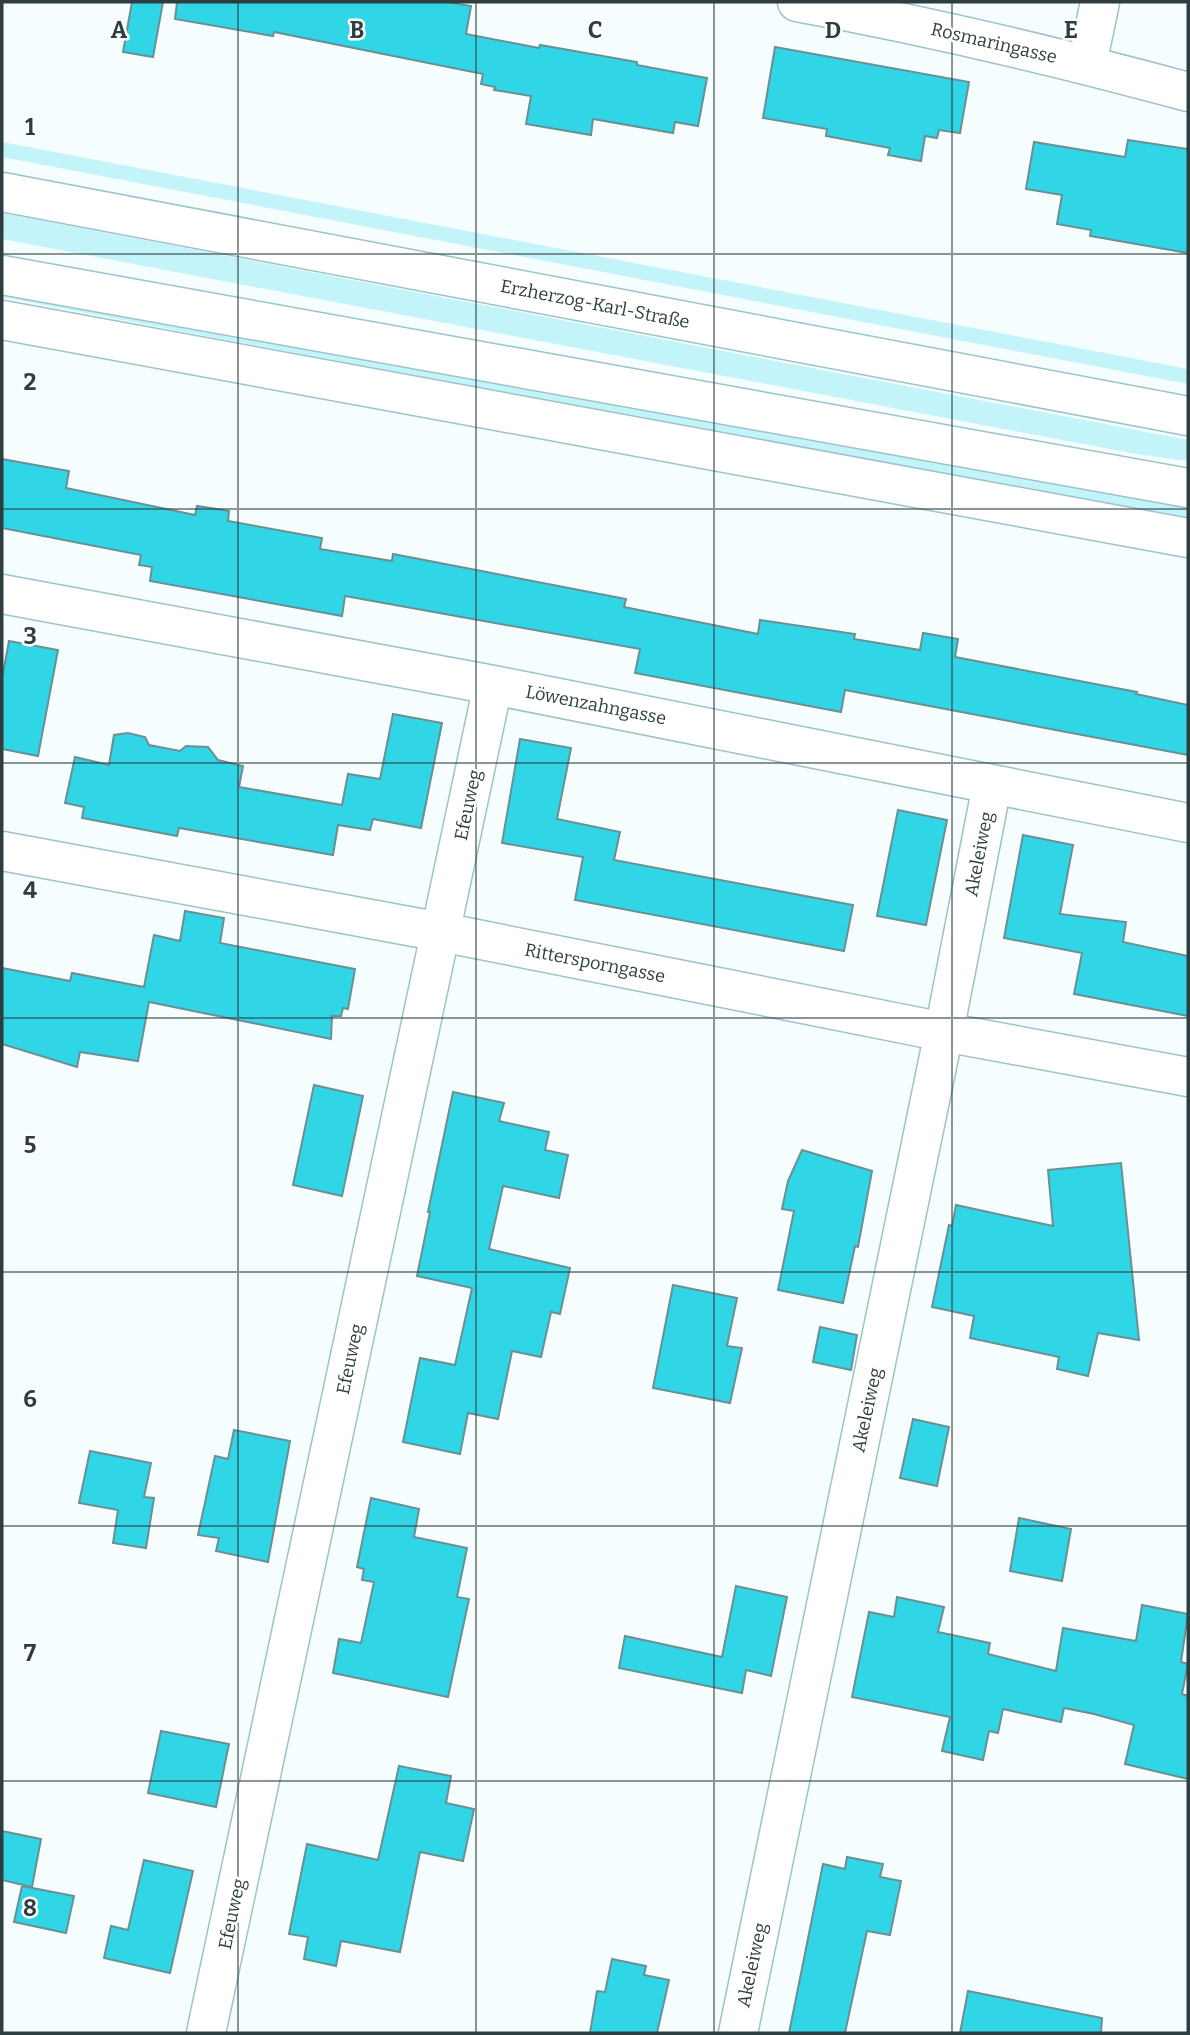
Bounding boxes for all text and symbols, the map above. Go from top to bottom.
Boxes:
text: A [111,16,128,44]
text: B [350,16,364,44]
text: C [588,16,602,44]
text: D [825,16,841,44]
text: E [1064,16,1078,44]
street label: Rosmaringasse [929,18,1059,68]
text: 1 [25,113,35,141]
street label: Erzherzog-Karl-Straße [498,275,692,333]
text: 2 [24,368,37,396]
text: 3 [23,622,37,650]
street label: Löwenzahngasse [524,681,668,729]
street label: Efeuweg [450,768,486,842]
street label: Akeleiweg [960,810,998,898]
text: 4 [23,876,37,904]
street label: Rittersporngasse [523,939,667,987]
text: 5 [24,1131,36,1159]
street label: Efeuweg [332,1322,368,1396]
street label: Akeleiweg [847,1366,887,1454]
text: 6 [23,1385,37,1413]
text: 7 [24,1639,37,1667]
street label: Efeuweg [214,1877,250,1951]
text: 8 [23,1894,37,1922]
street label: Akeleiweg [732,1921,772,2009]

